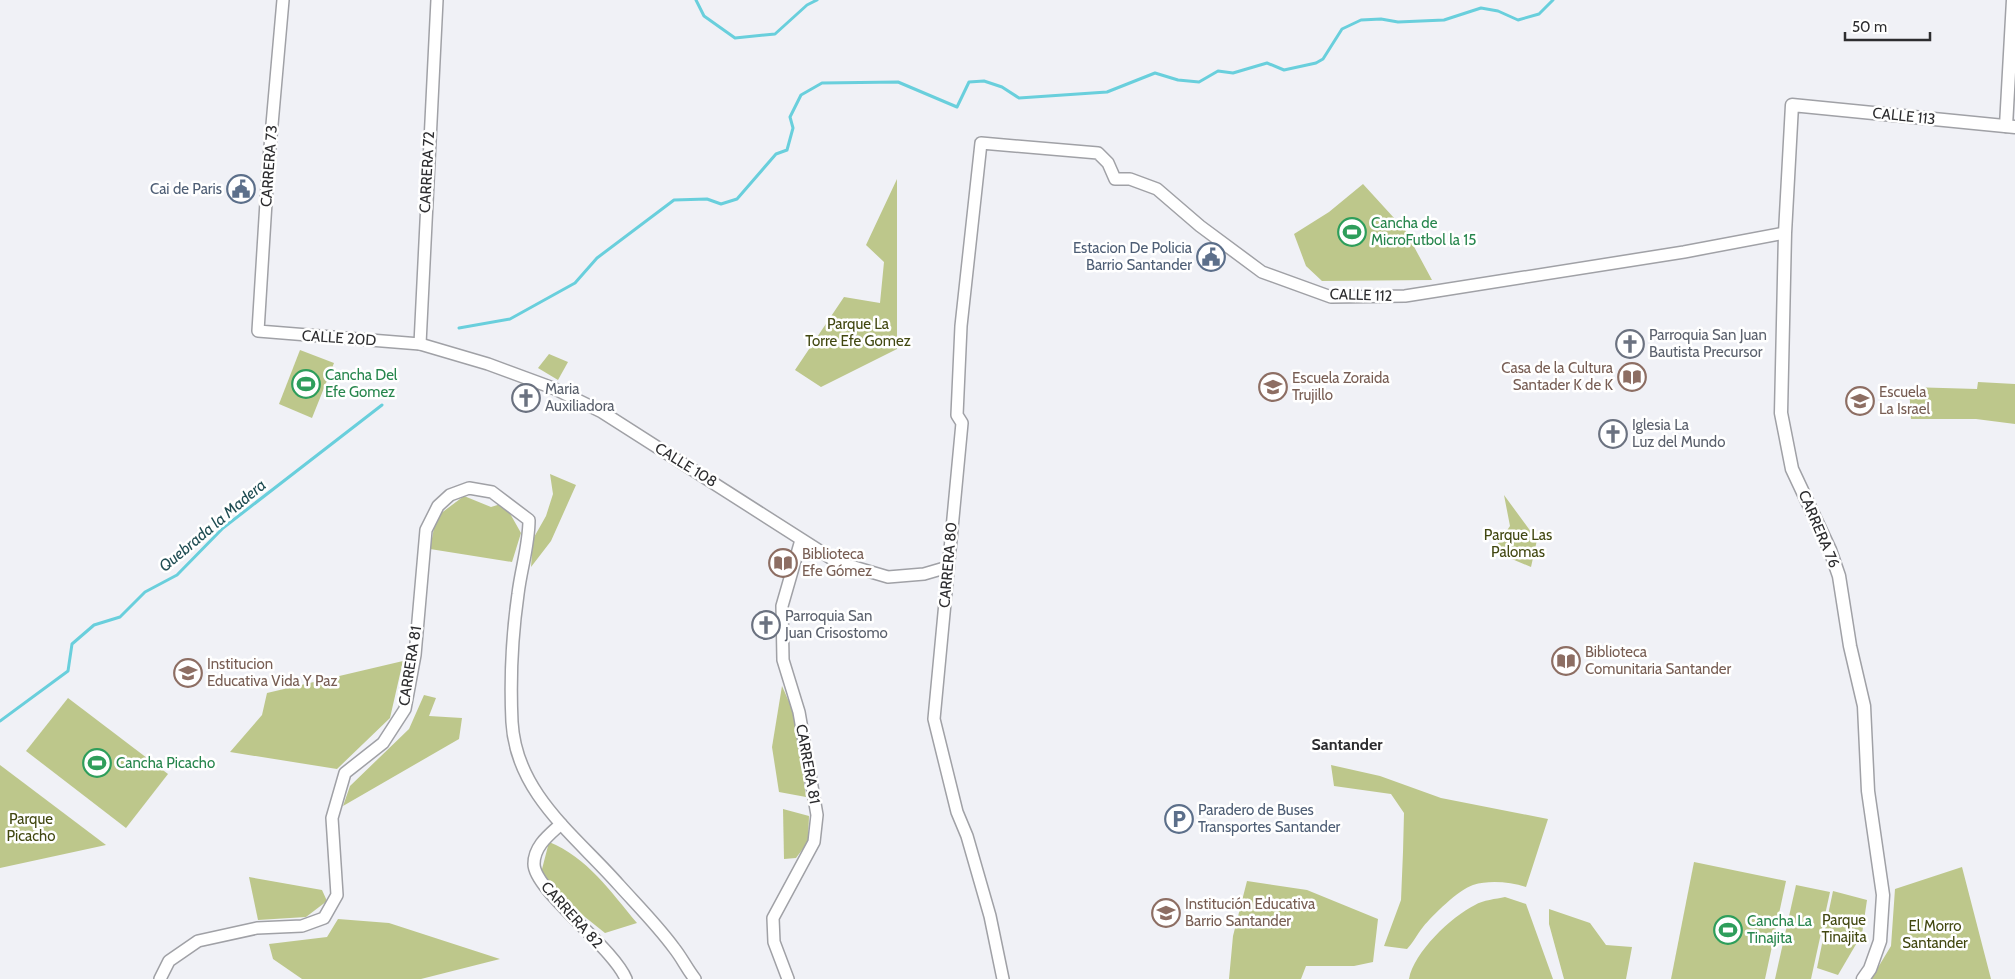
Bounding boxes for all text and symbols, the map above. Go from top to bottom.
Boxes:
scale bar [1845,10,1930,42]
text: 50 m [1852,18,1887,36]
street label: CALLE 113 [1872,104,1936,128]
street label: CARRERA 73 [257,124,281,208]
street label: CARRERA 72 [416,130,438,213]
public building icon: Cai de Paris [226,174,256,204]
place label: Cai de Paris [150,180,222,198]
place label: Cancha de MicroFutbol la 15 [1371,214,1476,249]
sports icon: Cancha de MicroFutbol la 15 [1337,217,1367,247]
place label: Estacion De Policia Barrio Santander [1073,239,1193,274]
public building icon: Estacion De Policia Barrio Santander [1196,242,1226,272]
street label: CALLE 112 [1329,285,1393,305]
park label: Parque La Torre Efe Gomez [805,315,911,350]
street label: CALLE 20D [301,326,377,350]
place label: Parroquia San Juan Bautista Precursor [1649,326,1767,361]
church icon: Parroquia San Juan Bautista Precursor [1615,329,1645,359]
place label: Casa de la Cultura Santader K de K [1501,359,1614,394]
library icon: Casa de la Cultura Santader K de K [1617,362,1647,392]
place label: Cancha Del Efe Gomez [325,366,398,401]
sports icon: Cancha Del Efe Gomez [291,369,321,399]
place label: Escuela Zoraida Trujillo [1292,369,1390,404]
school or university icon: Escuela Zoraida Trujillo [1258,372,1288,402]
place label: Maria Auxiliadora [545,380,615,415]
church icon: Maria Auxiliadora [511,383,541,413]
place label: Escuela La Israel [1879,383,1930,418]
school or university icon: Escuela La Israel [1845,386,1875,416]
place label: Iglesia La Luz del Mundo [1632,416,1725,451]
church icon: Iglesia La Luz del Mundo [1598,419,1628,449]
street label: CALLE 108 [652,439,720,491]
water label: Quebrada la Madera [155,475,270,576]
street label: CARRERA 76 [1795,488,1843,570]
street label: CARRERA 80 [935,521,961,609]
park label: Parque Las Palomas [1484,526,1552,561]
place label: Biblioteca Efe Gómez [802,545,872,580]
library icon: Biblioteca Efe Gómez [768,548,798,578]
place label: Parroquia San Juan Crisostomo [784,607,888,642]
church icon: Parroquia San Juan Crisostomo [751,610,781,640]
street label: CARRERA 81 [395,625,425,707]
place label: Biblioteca Comunitaria Santander [1585,643,1731,678]
library icon: Biblioteca Comunitaria Santander [1551,646,1581,676]
place label: Institucion Educativa Vida Y Paz [207,655,338,690]
school or university icon: Institucion Educativa Vida Y Paz [173,658,203,688]
street label: CARRERA 81 [792,723,824,805]
district label: Santander [1312,735,1383,754]
sports icon: Cancha Picacho [82,748,112,778]
place label: Cancha Picacho [116,754,215,772]
place label: Paradero de Buses Transportes Santander [1198,801,1341,836]
parking icon: Paradero de Buses Transportes Santander [1164,804,1194,834]
park label: Parque Picacho [7,810,55,845]
street label: CARRERA 82 [537,878,607,952]
place label: Institución Educativa Barrio Santander [1185,895,1316,930]
school or university icon: Institución Educativa Barrio Santander [1151,898,1181,928]
park label: Parque Tinajita [1821,911,1867,946]
place label: Cancha La Tinajita [1747,912,1813,947]
sports icon: Cancha La Tinajita [1713,915,1743,945]
park label: El Morro Santander [1902,917,1968,952]

